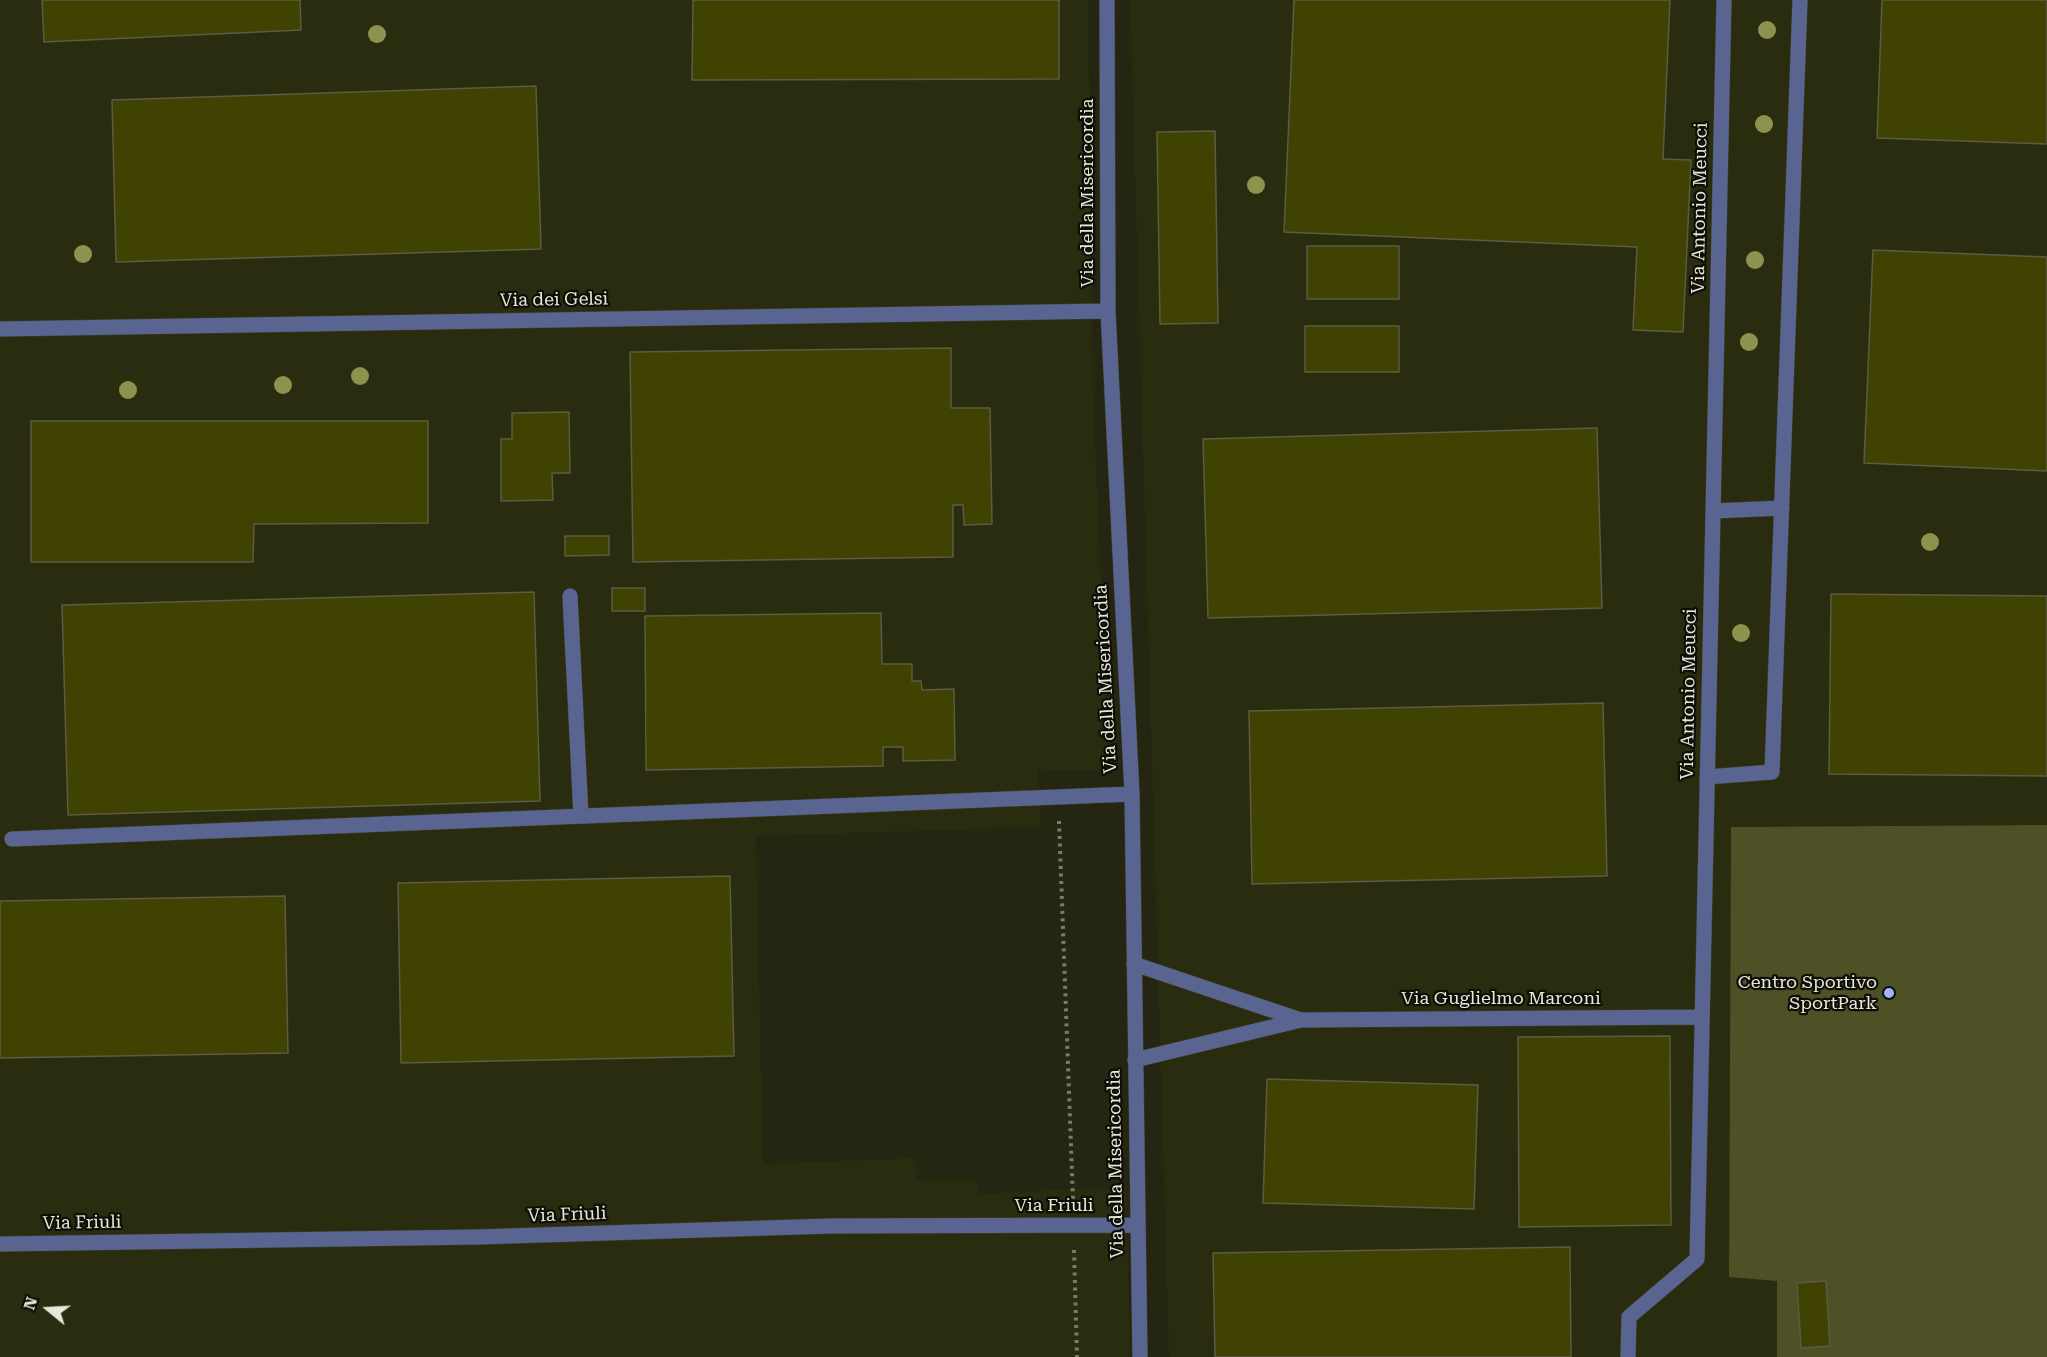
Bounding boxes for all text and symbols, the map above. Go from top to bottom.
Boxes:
street label: Via della Misericordia [1077,98,1099,288]
street label: Via Antonio Meucci [1688,122,1712,294]
street label: Via dei Gelsi [500,288,608,312]
street label: Via della Misericordia [1090,584,1122,774]
street label: Via Antonio Meucci [1677,608,1701,780]
place label: Centro Sportivo SportPark [1738,972,1877,1014]
marker: Centro Sportivo SportPark [1882,986,1896,1000]
street label: Via Guglielmo Marconi [1401,988,1601,1010]
street label: Via della Misericordia [1104,1069,1128,1259]
street label: Via Friuli [1015,1195,1093,1217]
street label: Via Friuli [527,1203,607,1227]
street label: Via Friuli [42,1212,122,1234]
north arrow [18,1279,78,1339]
text: N [19,1294,41,1312]

